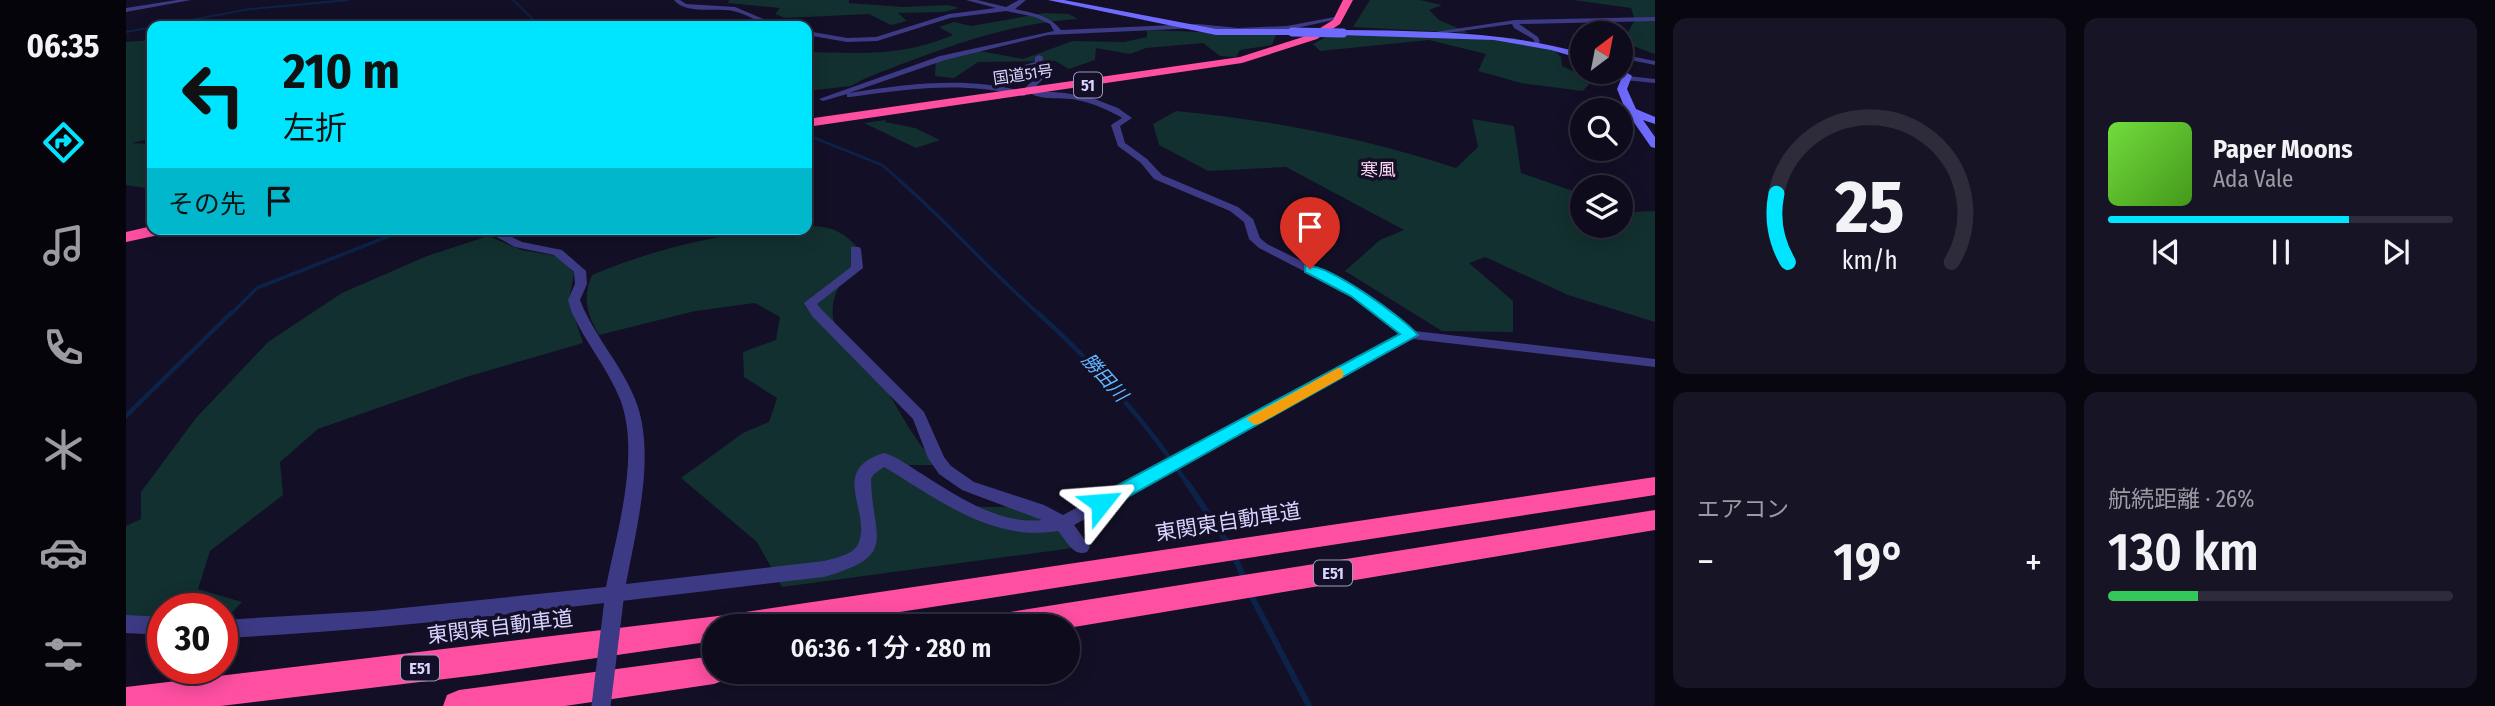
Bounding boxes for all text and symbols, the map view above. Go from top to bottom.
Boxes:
north arrow [1570,21,1633,84]
map controls [1570,21,1633,238]
text: 06:35 [27,27,99,65]
text: 210 m [283,42,400,101]
icon: left [168,49,259,140]
street label: 国道51号 [992,61,1055,88]
road number: 51 [1074,72,1102,97]
button: search [1570,98,1633,161]
text: 左折 [283,109,347,147]
icon: directions [39,118,88,167]
text: Paper Moons [2213,134,2353,165]
district label: 寒風 [1360,159,1396,181]
text: 25 [1834,165,1904,252]
text: Ada Vale [2213,165,2293,193]
button: layers [1570,175,1633,238]
icon: arrive [260,182,298,220]
text: その先 [168,189,246,220]
pin [1280,197,1340,269]
icon: arrive [1291,208,1329,246]
icon: music [39,221,88,270]
icon: previous [2147,233,2185,271]
icon: pause [2262,233,2300,271]
icon: next [2377,233,2415,271]
text: km/h [1842,246,1897,276]
icon: phone [39,323,88,372]
water label: 勝田川 [1077,348,1134,408]
icon: climate [39,425,88,474]
position arrow [1064,466,1138,540]
text: 航続距離 · 26% [2108,485,2254,513]
text: エアコン [1697,495,1789,523]
street label: 東関東自動車道 [1153,498,1303,546]
text: 130 km [2108,521,2259,584]
icon: car [39,528,88,577]
text: 19° [1833,531,1906,594]
text: − [1697,539,1714,585]
text: + [2025,539,2042,585]
road number: E51 [1314,560,1352,586]
speed limit sign: 30 [147,593,238,684]
street label: 東関東自動車道 [425,605,575,649]
icon: filters [39,630,88,679]
text: 06:36 · 1 分 · 280 m [791,633,991,664]
road number: E51 [401,656,439,680]

